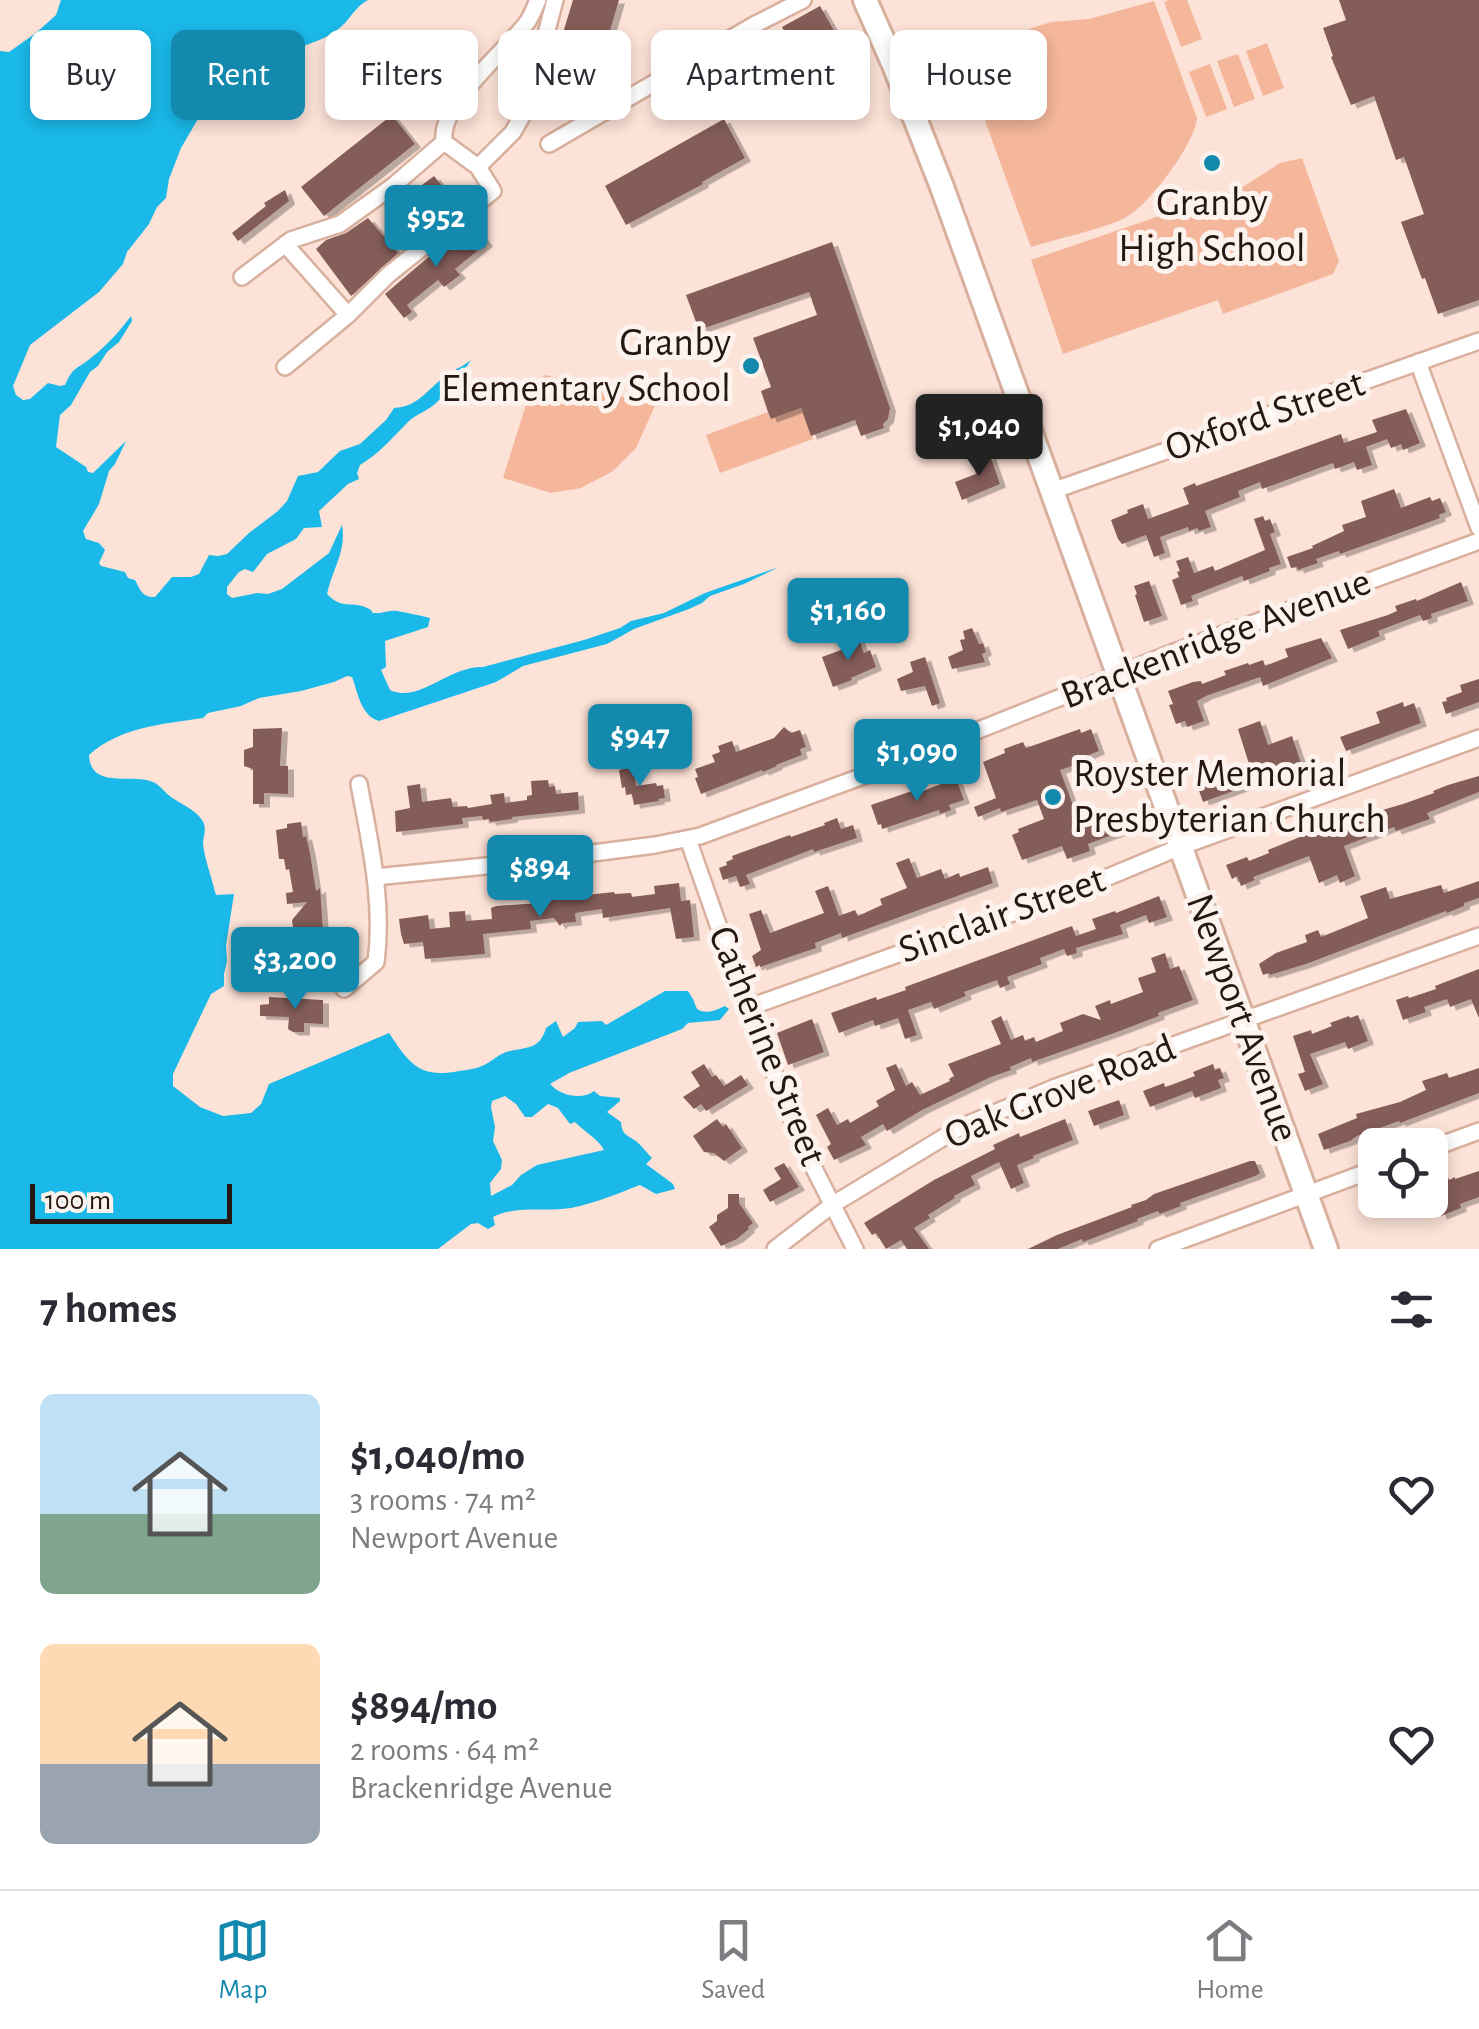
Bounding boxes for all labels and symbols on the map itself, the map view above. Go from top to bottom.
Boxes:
marker: Granby High School [1201,152,1223,174]
place label: Granby High School [1118,183,1306,269]
pin: $952 [377,185,495,270]
place label: Granby Elementary School [441,323,731,409]
marker: Granby Elementary School [740,355,762,377]
street label: Oxford Street [1160,363,1370,469]
pin: $1,040 [898,394,1060,479]
street label: Brackenridge Avenue [1056,562,1376,716]
pin: $1,160 [767,578,929,663]
pin: $947 [581,704,699,789]
pin: $1,090 [836,719,998,804]
place label: Royster Memorial Presbyterian Church [1073,754,1386,840]
marker: Royster Memorial Presbyterian Church [1042,786,1064,808]
pin: $894 [481,835,599,920]
street label: Sinclair Street [894,859,1111,971]
street label: Newport Avenue [1179,889,1305,1147]
street label: Catherine Street [701,921,833,1171]
pin: $3,200 [214,927,376,1012]
street label: Oak Grove Road [939,1028,1181,1156]
scale bar [30,1179,232,1224]

